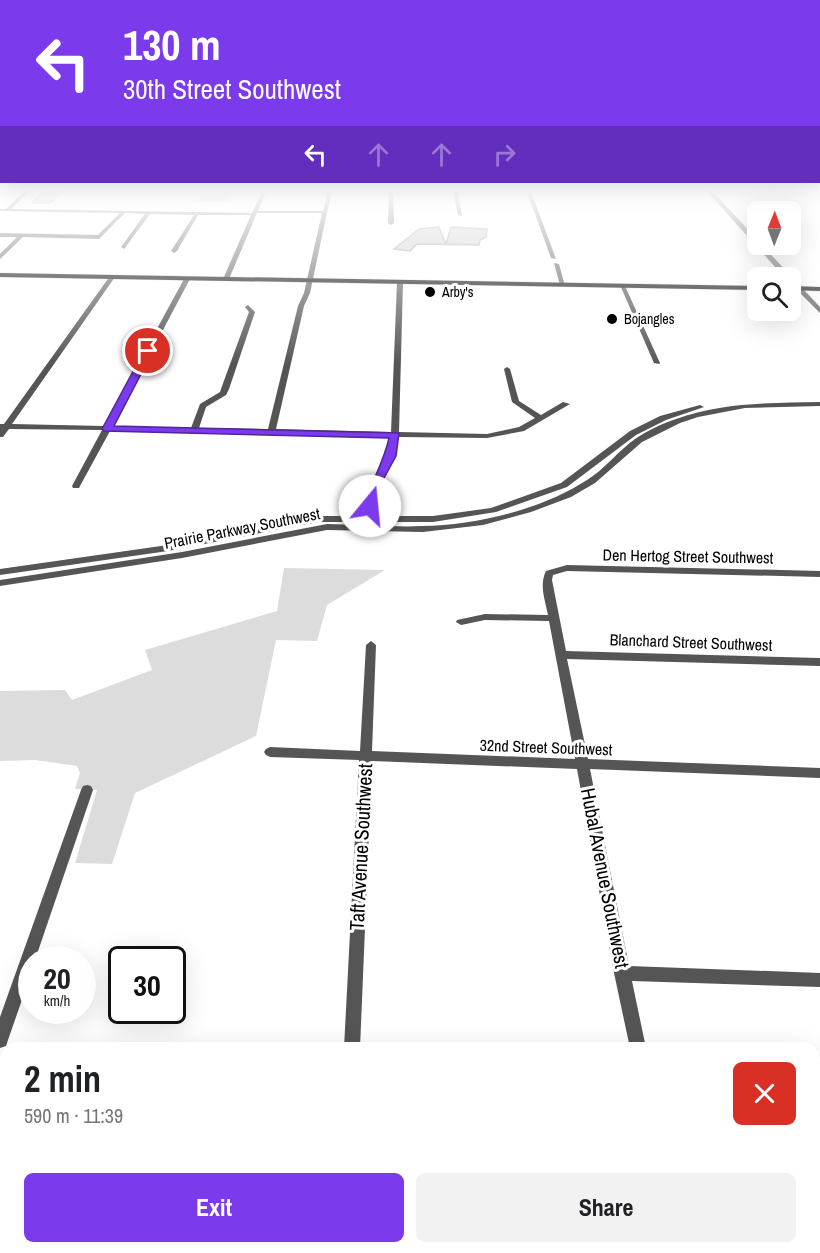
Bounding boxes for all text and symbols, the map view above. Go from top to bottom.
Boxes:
text: 130 m [123,17,221,73]
icon: left [24,24,102,102]
text: 30th Street Southwest [123,71,341,107]
icon: left [299,138,332,171]
icon: ahead [362,138,395,171]
icon: ahead [425,138,458,171]
icon: right [488,138,521,171]
north arrow [747,201,801,255]
map controls [747,201,801,321]
button: search [747,267,801,321]
place label: Arby's [441,283,474,301]
marker: Arby's [423,285,437,299]
place label: Bojangles [624,310,675,328]
marker: Bojangles [605,312,619,326]
pin [122,325,173,376]
icon: arrive [131,334,164,367]
position arrow [338,474,402,538]
street label: Prairie Parkway Southwest [162,502,322,554]
street label: Den Hertog Street Southwest [602,544,774,568]
street label: Blanchard Street Southwest [609,628,773,656]
street label: 32nd Street Southwest [479,734,613,760]
street label: Taft Avenue Southwest [343,762,378,931]
street label: Hubal Avenue Southwest [575,786,636,971]
speed limit sign: 30 [108,946,186,1024]
text: 20 [43,958,71,998]
text: km/h [44,990,70,1011]
text: 2 min [24,1055,101,1103]
button: close [733,1062,796,1125]
text: 590 m · 11:39 [24,1102,123,1129]
button: Exit [24,1173,404,1242]
button: Share [416,1173,796,1242]

